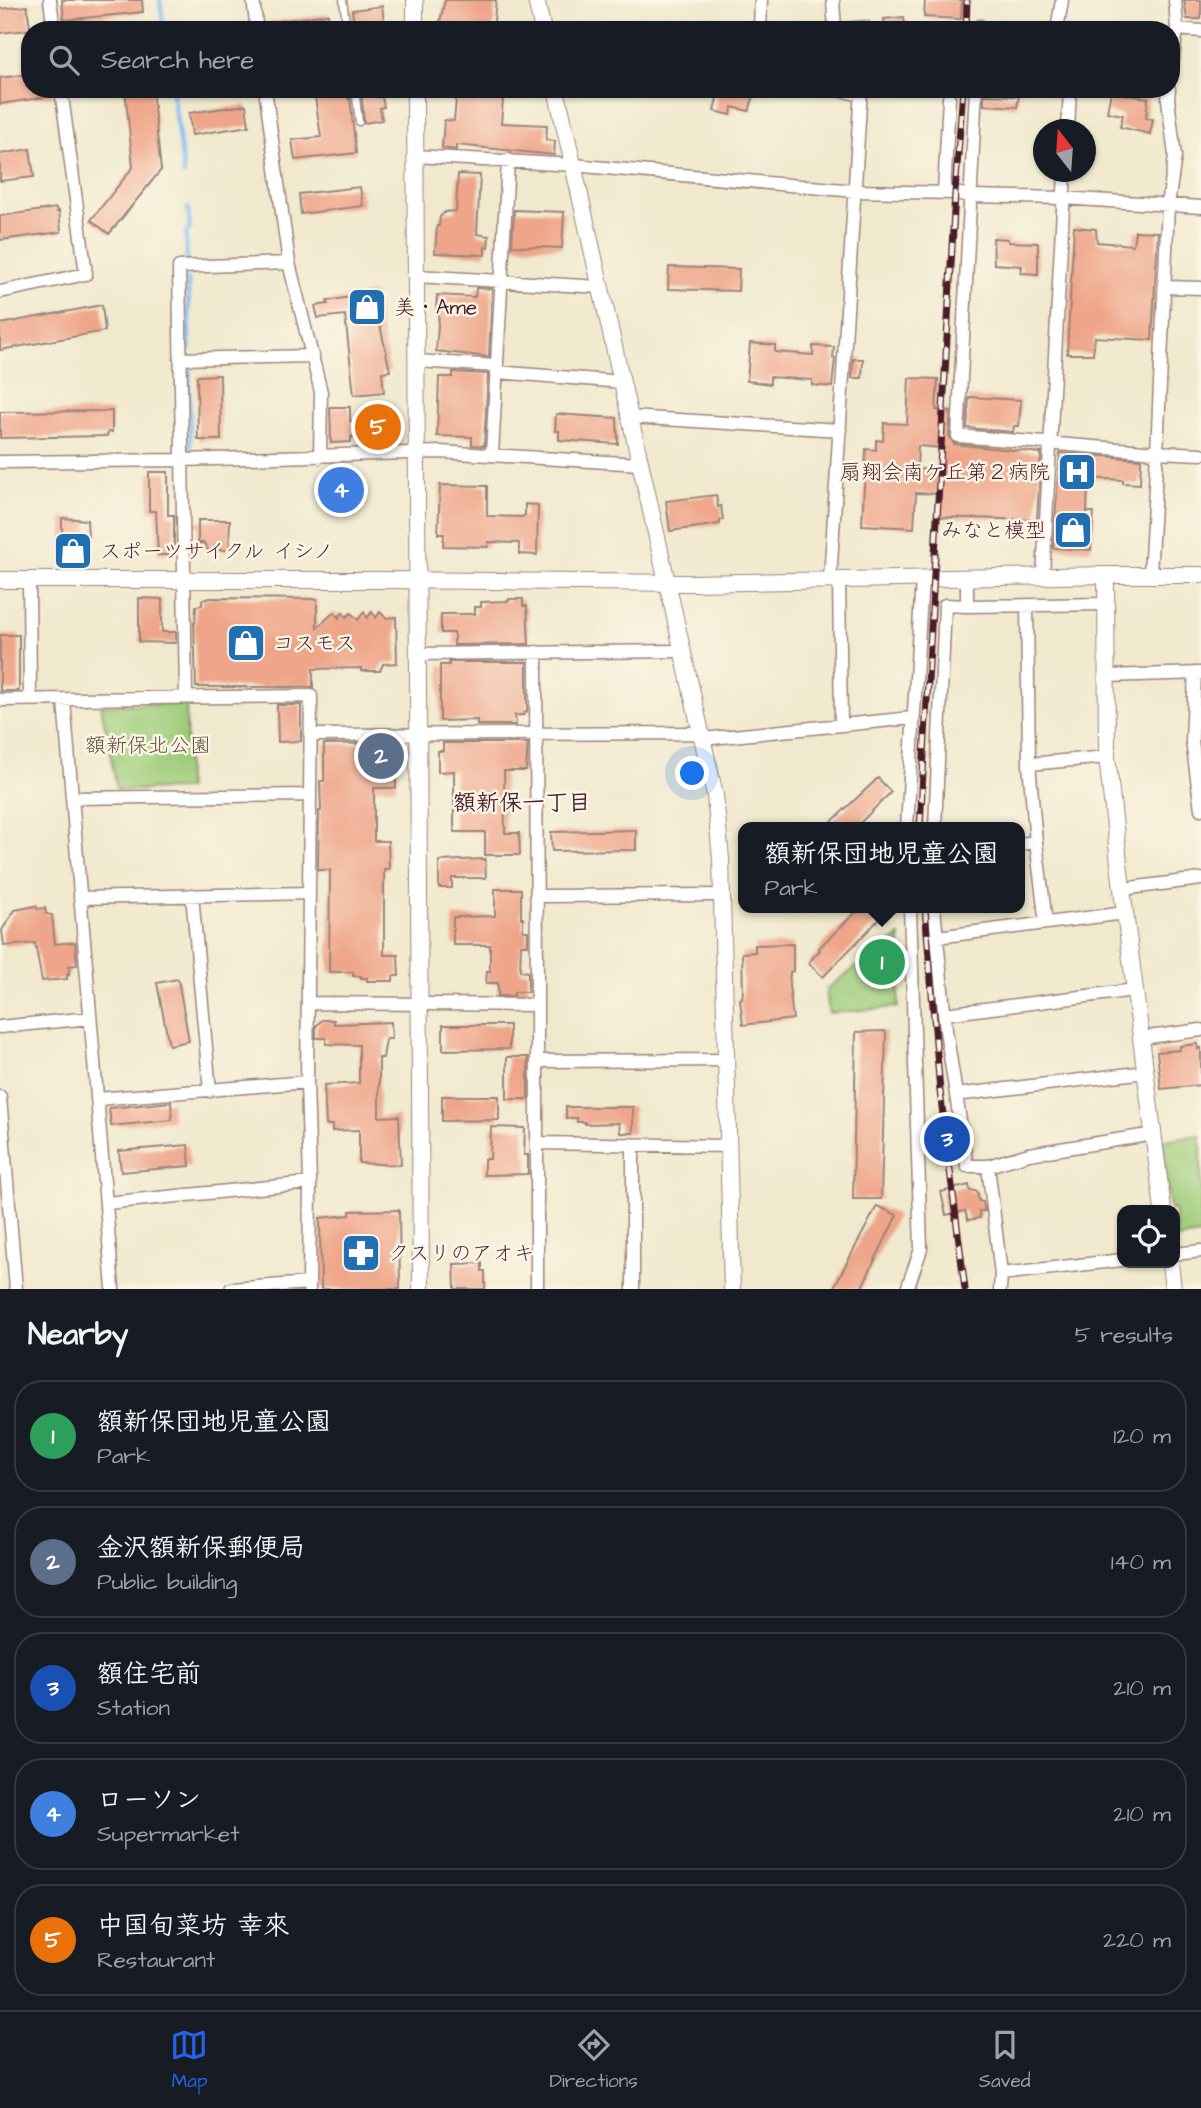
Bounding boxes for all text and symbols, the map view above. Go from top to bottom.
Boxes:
search box [21,21,1180,98]
icon: search [45,41,83,79]
text: Search here [101,42,254,78]
north arrow [1033,119,1096,182]
shop icon: 美・Ame [346,286,388,328]
place label: 美・Ame [394,293,477,322]
pin: 5 [355,401,401,453]
hospital icon: 扇翔会南ケ丘第２病院 [1056,451,1098,493]
place label: 扇翔会南ケ丘第２病院 [840,458,1050,487]
pin: 4 [318,464,364,516]
shop icon: みなと模型 [1052,509,1094,551]
place label: みなと模型 [941,516,1046,545]
shop icon: スポーツサイクル イシノ [52,530,94,572]
place label: スポーツサイクル イシノ [100,537,334,566]
shop icon: コスモス [225,622,267,664]
place label: コスモス [273,629,356,658]
pin: 2 [358,730,404,782]
park label: 額新保北公園 [85,731,211,760]
your location [675,756,709,790]
district label: 額新保一丁目 [453,787,591,819]
popup [738,822,1025,913]
text: 額新保団地児童公園 [764,836,999,872]
text: Park [764,872,818,904]
pin: 1 [859,936,905,988]
pin: 3 [924,1113,970,1165]
map controls [1117,1205,1180,1268]
button: locate [1117,1205,1180,1268]
pharmacy icon: クスリのアオキ [340,1232,382,1274]
place label: クスリのアオキ [388,1239,535,1268]
text: Nearby [28,1314,128,1356]
text: 5 results [1075,1319,1173,1351]
text: 額新保団地児童公園 [97,1404,331,1440]
text: 1 [52,1420,54,1452]
text: 120 m [1113,1420,1171,1452]
text: Park [97,1440,150,1472]
text: 金沢額新保郵便局 [97,1530,305,1566]
text: 2 [46,1546,60,1578]
text: 140 m [1111,1546,1171,1578]
text: Public building [97,1566,237,1598]
text: 額住宅前 [97,1656,201,1692]
text: 3 [47,1672,59,1704]
text: 210 m [1113,1672,1171,1704]
text: Station [97,1692,170,1724]
text: ローソン [97,1782,201,1818]
text: 4 [45,1798,61,1830]
text: 210 m [1113,1798,1171,1830]
text: Supermarket [97,1818,240,1850]
text: 中国旬菜坊 幸來 [97,1908,289,1944]
text: 5 [45,1924,61,1956]
text: 220 m [1103,1924,1171,1956]
text: Restaurant [97,1944,215,1976]
tab: Map [170,2026,208,2095]
tab: Directions [549,2026,638,2095]
tab: Saved [979,2026,1030,2095]

